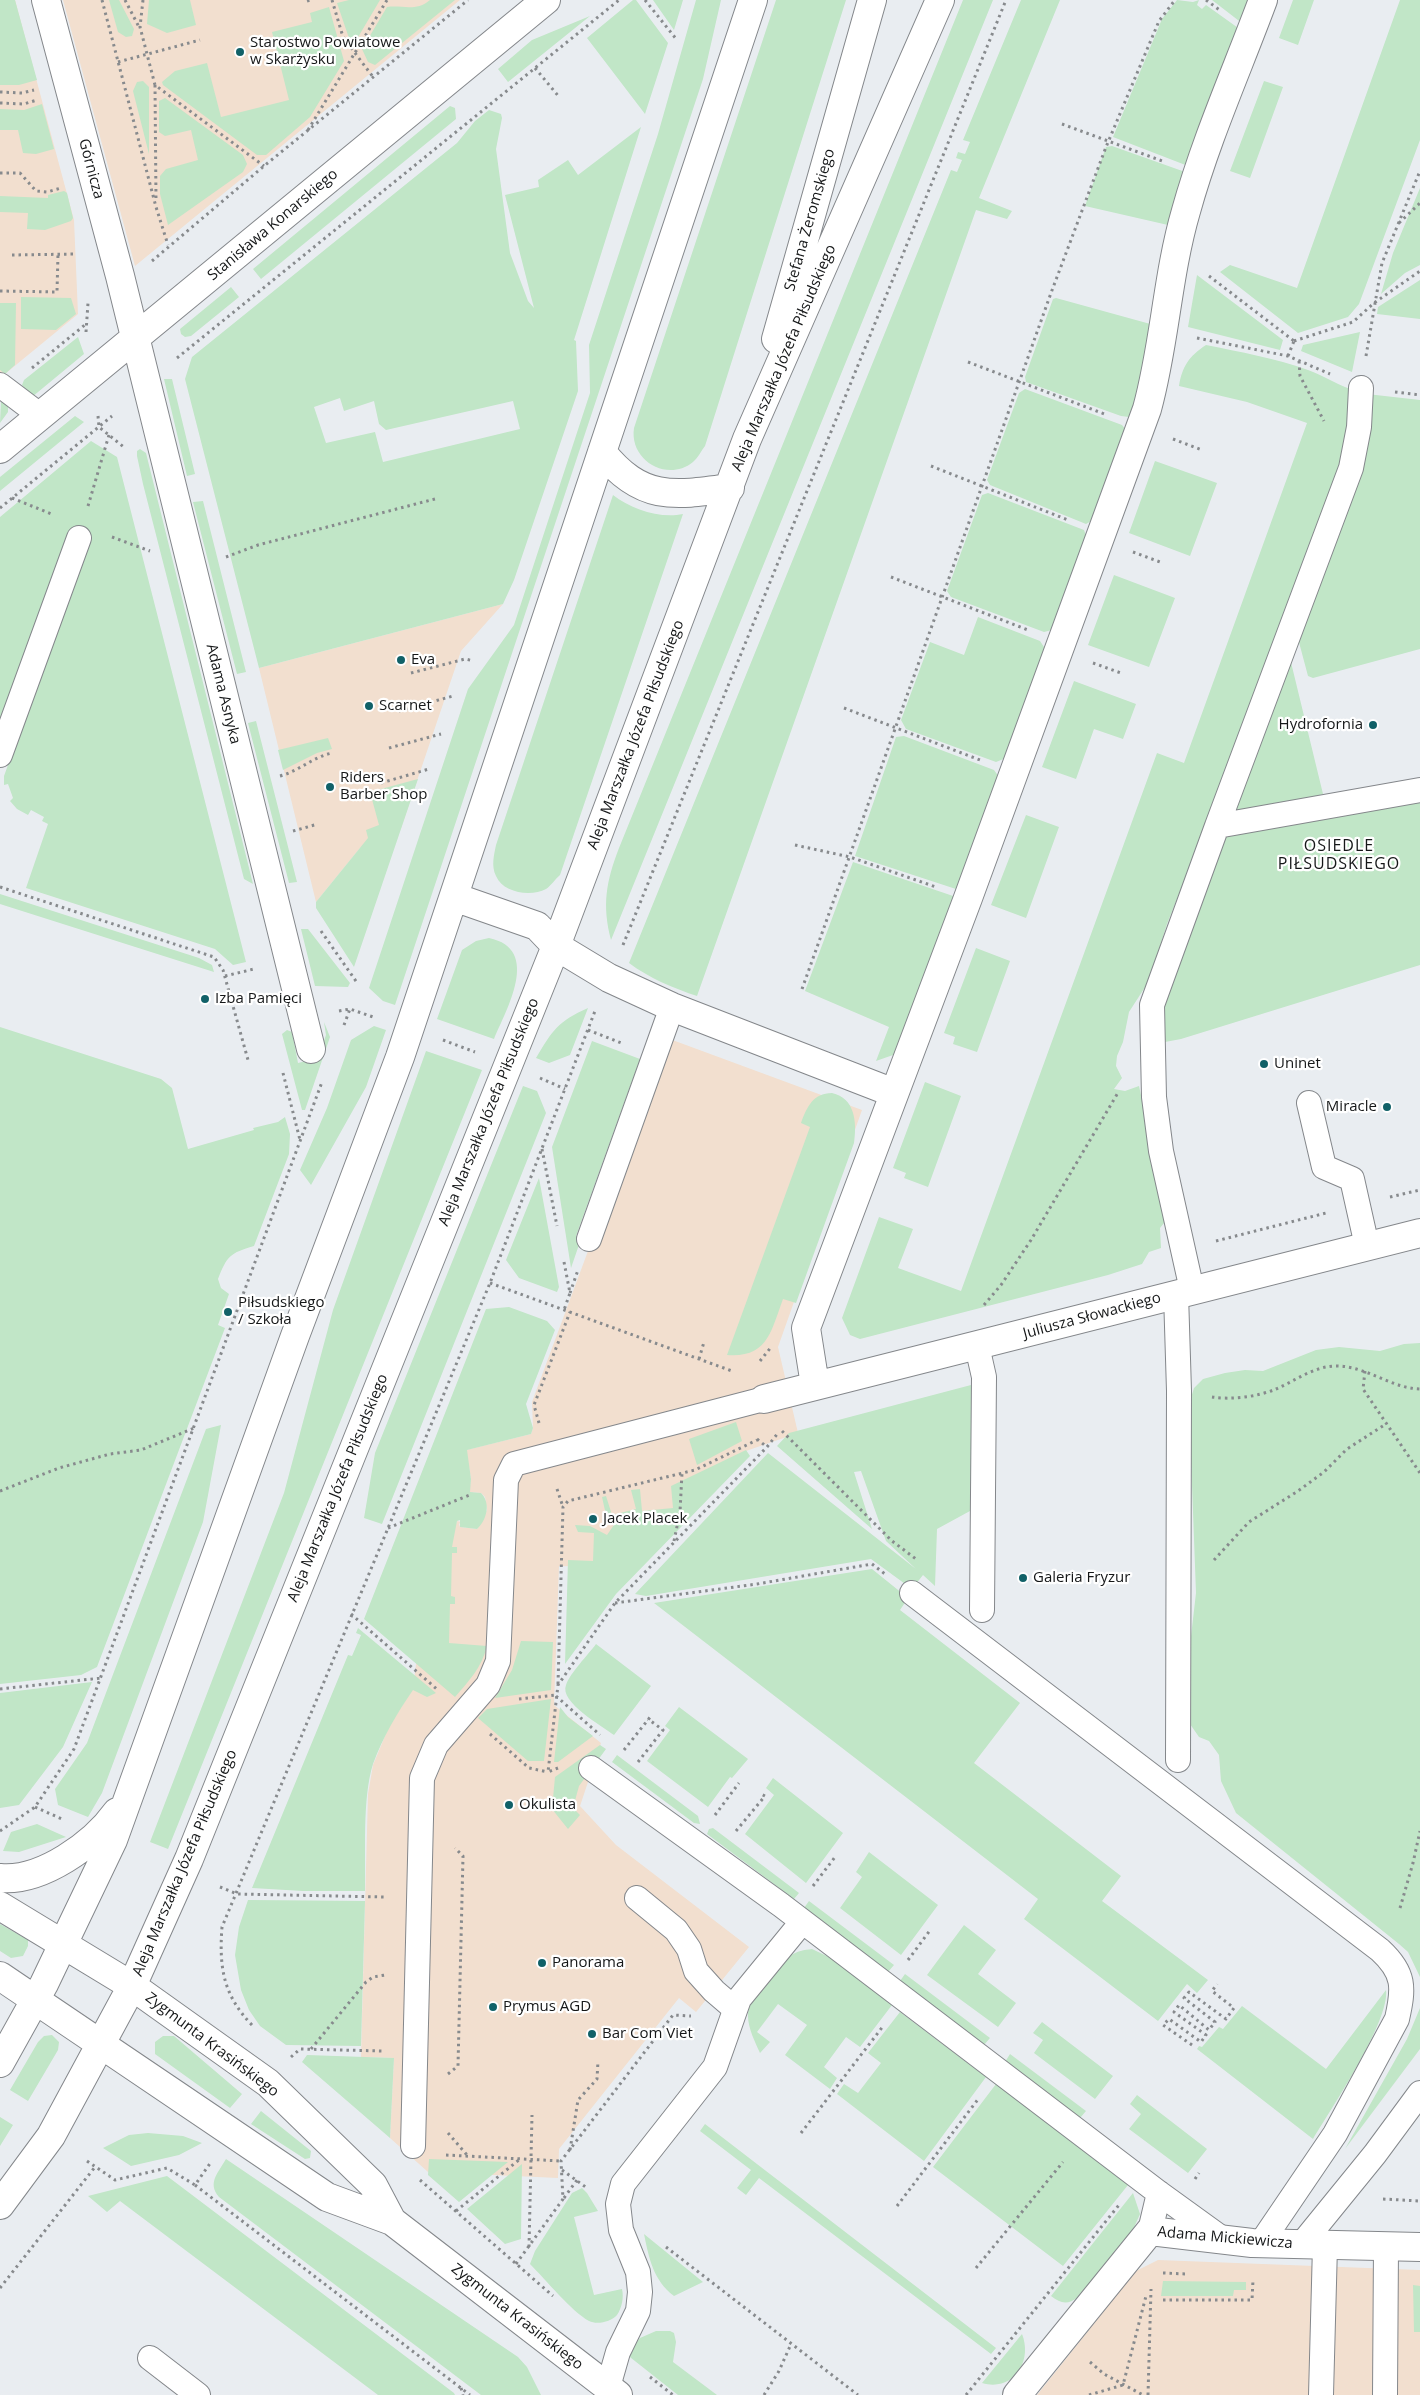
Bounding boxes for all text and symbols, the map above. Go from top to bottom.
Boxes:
place label: Starostwo Powiatowe w Skarżysku [250,34,400,69]
marker: Starostwo Powiatowe w Skarżysku [234,46,246,58]
street label: Górnicza [74,137,108,201]
street label: Stefana Żeromskiego [781,147,839,293]
street label: Stanisława Konarskiego [204,165,342,285]
street label: Aleja Marszałka Józefa Piłsudskiego [728,242,840,474]
street label: Aleja Marszałka Józefa Piłsudskiego [584,618,688,852]
street label: Adama Asnyka [202,642,244,746]
place label: Eva [411,651,435,669]
marker: Eva [395,654,407,666]
place label: Scarnet [379,697,432,715]
marker: Scarnet [363,700,375,712]
place label: Hydrofornia [1279,716,1363,734]
marker: Hydrofornia [1367,719,1379,731]
place label: Riders Barber Shop [340,769,427,804]
marker: Riders Barber Shop [324,781,336,793]
district label: OSIEDLE PIŁSUDSKIEGO [1276,836,1402,874]
place label: Izba Pamięci [215,990,302,1008]
marker: Izba Pamięci [199,993,211,1005]
street label: Aleja Marszałka Józefa Piłsudskiego [435,995,543,1229]
place label: Uninet [1274,1055,1321,1073]
marker: Uninet [1258,1058,1270,1070]
place label: Miracle [1326,1098,1377,1116]
marker: Miracle [1381,1101,1393,1113]
street label: Juliusza Słowackiego [1021,1289,1163,1343]
place label: Piłsudskiego / Szkoła [238,1294,325,1329]
marker: Piłsudskiego / Szkoła [222,1306,234,1318]
street label: Aleja Marszałka Józefa Piłsudskiego [284,1371,392,1605]
place label: Jacek Placek [603,1510,687,1528]
marker: Jacek Placek [587,1513,599,1525]
place label: Galeria Fryzur [1033,1569,1130,1587]
marker: Galeria Fryzur [1017,1572,1029,1584]
street label: Aleja Marszałka Józefa Piłsudskiego [129,1747,241,1979]
place label: Okulista [519,1796,576,1814]
marker: Okulista [503,1799,515,1811]
place label: Panorama [552,1954,624,1972]
marker: Panorama [536,1957,548,1969]
street label: Zygmunta Krasińskiego [142,1989,282,2101]
place label: Prymus AGD [503,1998,591,2016]
marker: Prymus AGD [487,2001,499,2013]
place label: Bar Com Viet [602,2025,693,2043]
marker: Bar Com Viet [586,2028,598,2040]
street label: Adama Mickiewicza [1157,2223,1293,2253]
street label: Zygmunta Krasińskiego [448,2260,586,2374]

